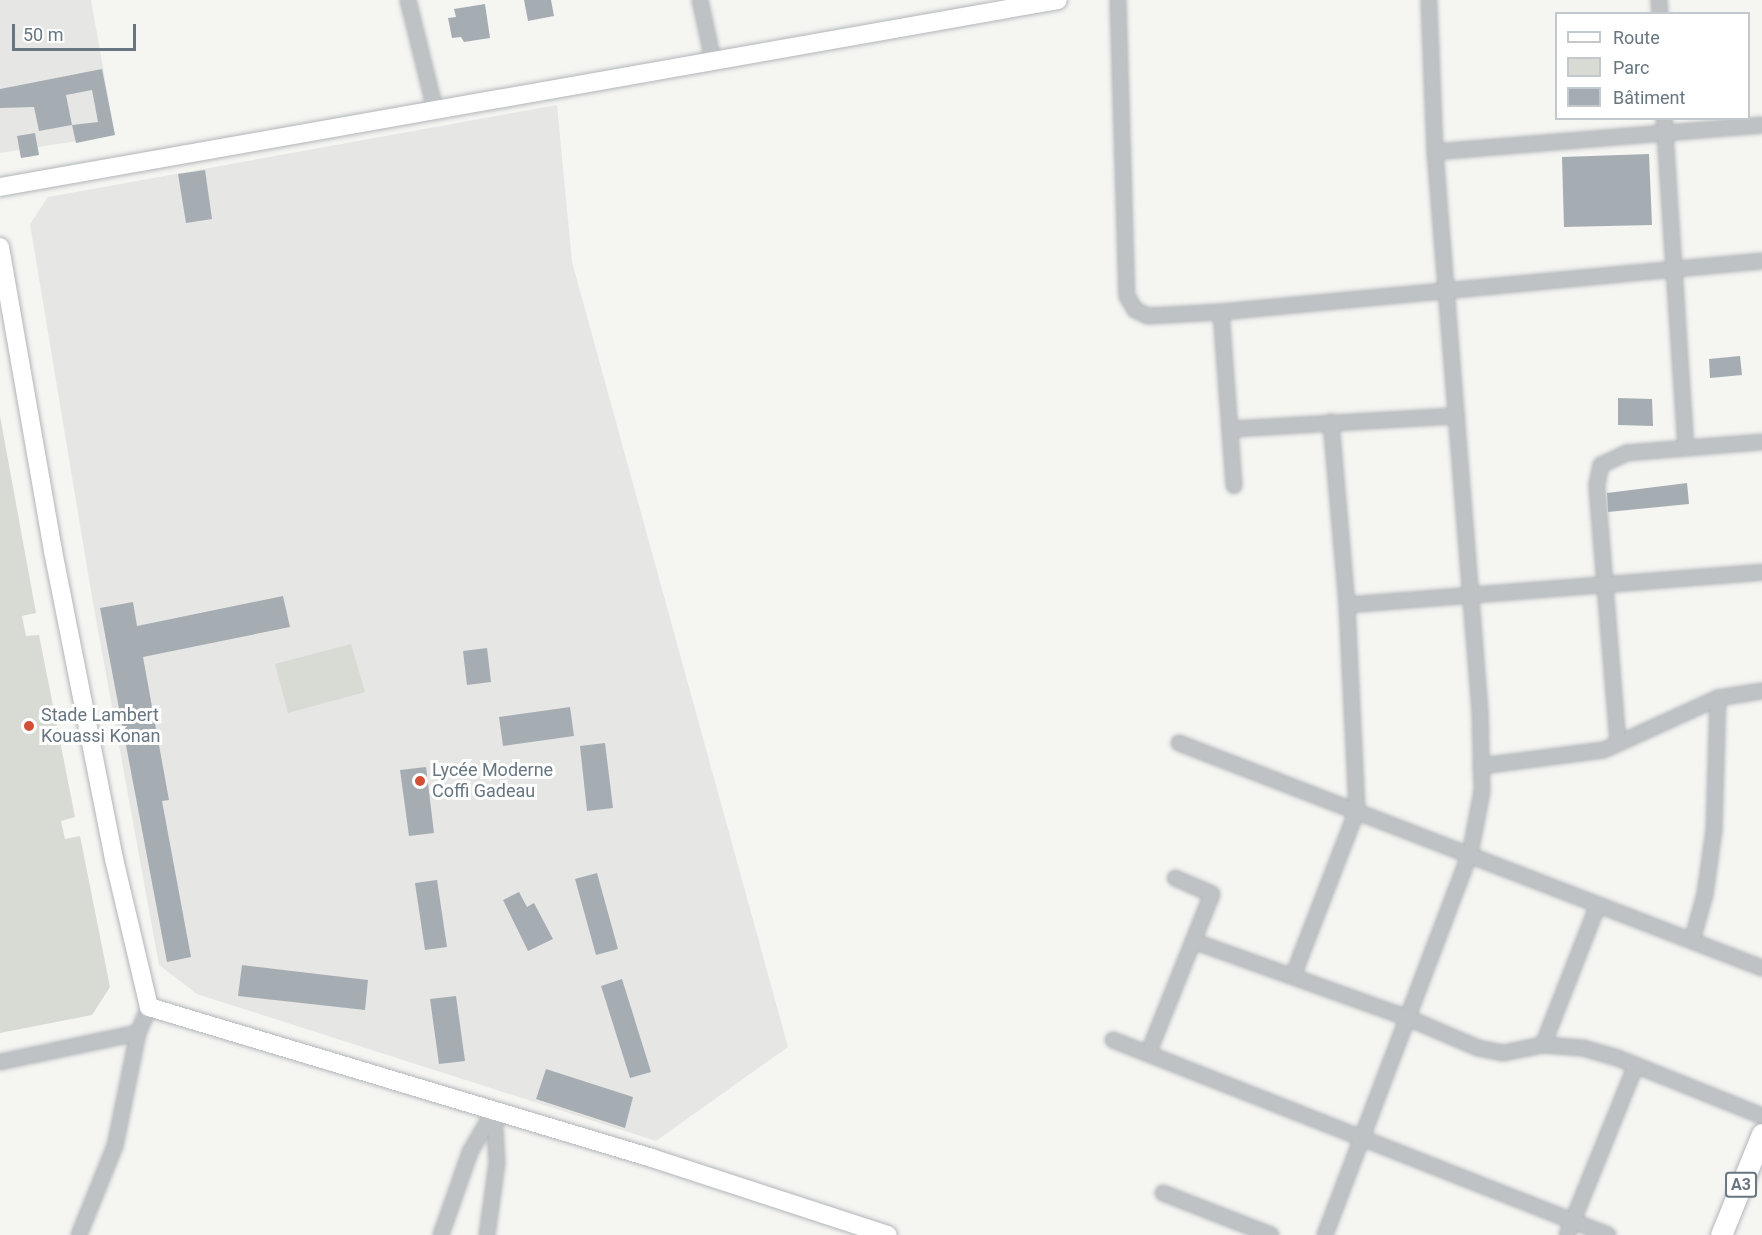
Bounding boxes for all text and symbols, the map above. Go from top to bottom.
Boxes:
scale bar [15,12,140,50]
legend [1555,12,1750,120]
text: 50 m [23,24,63,45]
text: Route [1613,27,1660,48]
text: Parc [1613,57,1649,78]
text: Bâtiment [1613,87,1685,108]
place label: Stade Lambert Kouassi Konan [41,705,160,748]
marker: Stade Lambert Kouassi Konan [22,719,36,733]
place label: Lycée Moderne Coffi Gadeau [432,760,553,802]
marker: Lycée Moderne Coffi Gadeau [413,774,427,788]
road number: A3 [1724,1172,1758,1198]

